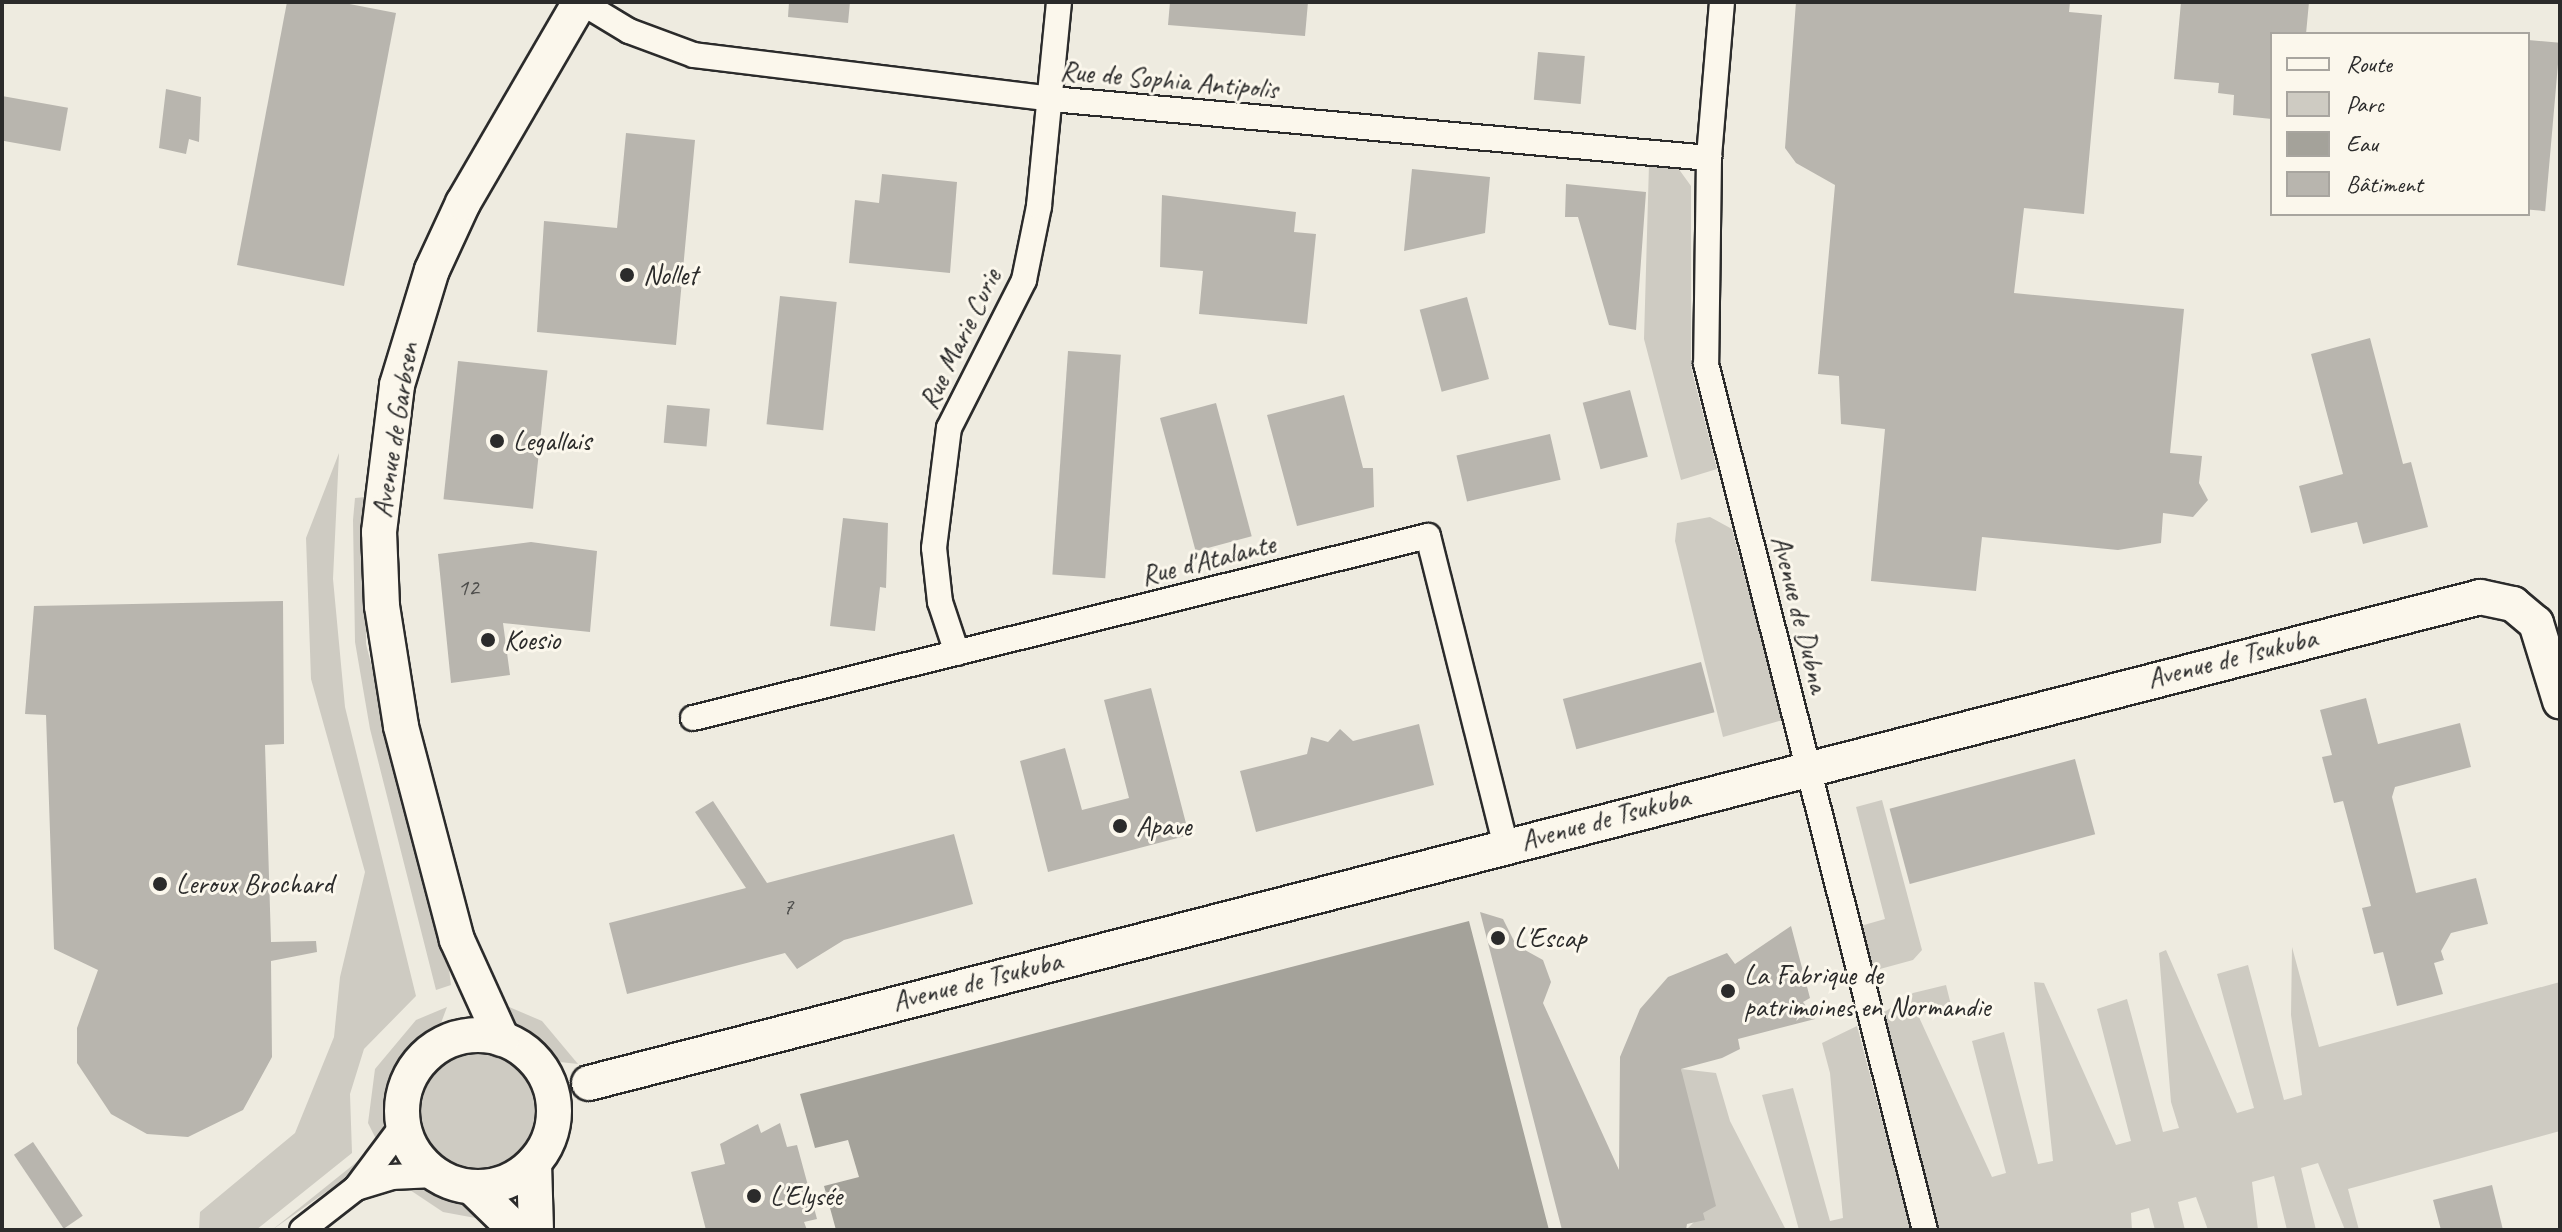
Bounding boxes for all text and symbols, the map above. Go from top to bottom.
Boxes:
legend [2270,32,2530,216]
text: Route [2346,49,2392,79]
street label: Rue de Sophia Antipolis [1059,54,1279,106]
text: Parc [2346,89,2384,119]
text: Eau [2346,129,2378,159]
text: Bâtiment [2346,169,2423,199]
place label: Nollet [643,258,697,292]
street label: Rue Marie Curie [912,263,1008,415]
marker: Nollet [618,266,636,284]
street label: Avenue de Garbsen [365,340,425,520]
place label: Legallais [513,424,591,458]
marker: Legallais [488,432,506,450]
street label: Rue d'Atalante [1137,527,1279,593]
street label: Avenue de Dubna [1764,532,1836,696]
house number: 12 [457,574,479,602]
street label: Avenue de Tsukuba [2144,621,2320,695]
place label: Koesio [504,623,560,657]
marker: Koesio [479,631,497,649]
street label: Avenue de Tsukuba [1517,780,1693,858]
place label: Apave [1136,809,1191,843]
marker: Apave [1111,817,1129,835]
place label: Leroux Brochard [176,867,333,901]
marker: Leroux Brochard [151,875,169,893]
house number: 7 [783,893,793,921]
place label: L'Escap [1514,921,1586,955]
marker: L'Escap [1489,929,1507,947]
street label: Avenue de Tsukuba [889,944,1065,1018]
place label: La Fabrique de patrimoines en Normandie [1744,958,1992,1024]
marker: La Fabrique de patrimoines en Normandie [1719,982,1737,1000]
place label: L'Elysée [770,1179,842,1213]
marker: L'Elysée [745,1187,763,1205]

